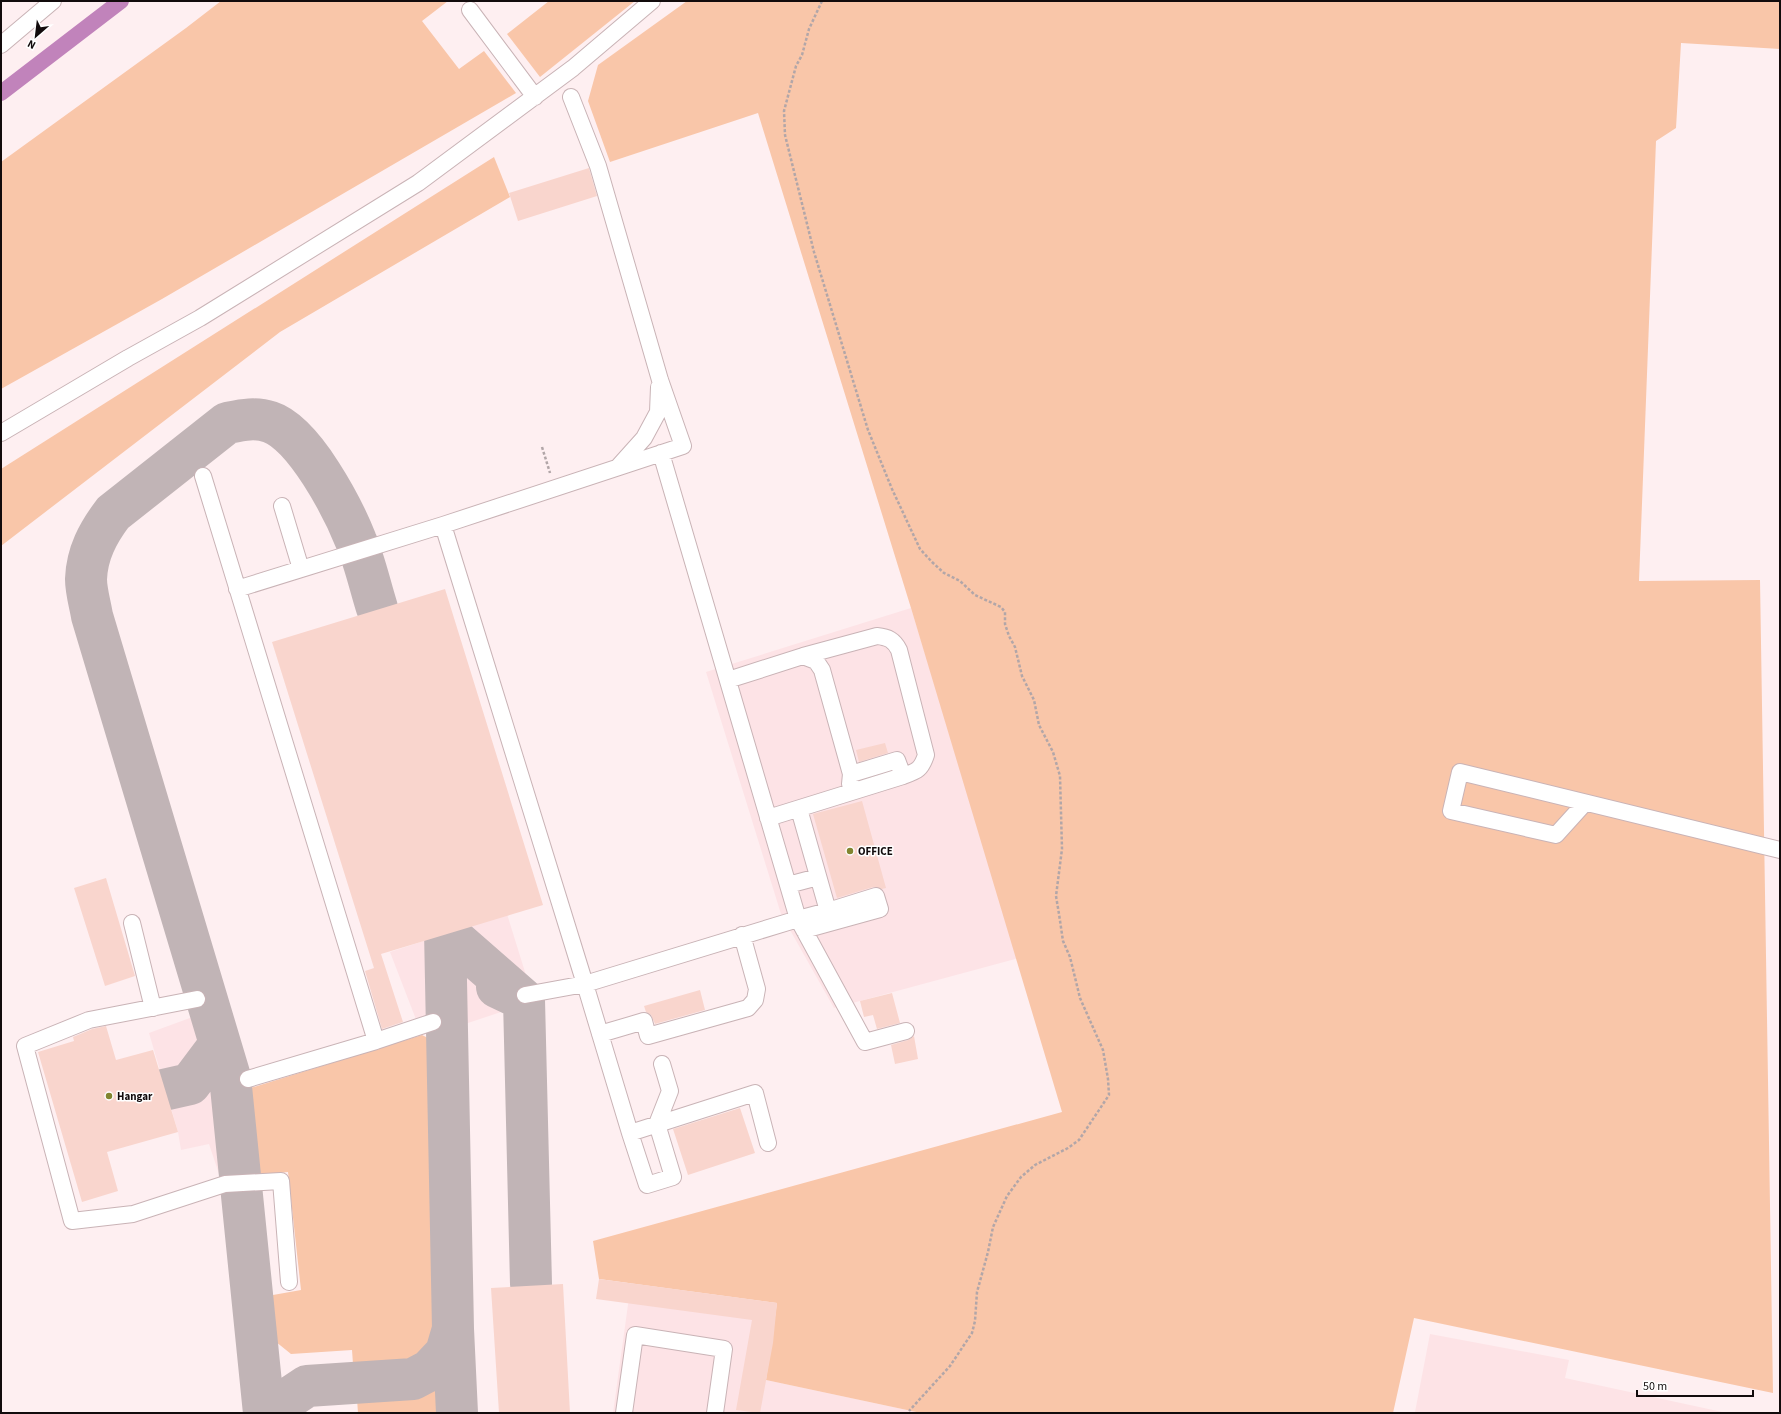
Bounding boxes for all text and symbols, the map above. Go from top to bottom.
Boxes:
north arrow [16,16,56,56]
text: N [25,36,38,53]
place label: OFFICE [858,844,893,859]
marker: OFFICE [845,846,855,856]
place label: Hangar [117,1089,153,1104]
marker: Hangar [104,1091,114,1101]
scale bar [1637,1372,1753,1398]
text: 50 m [1643,1378,1667,1395]

